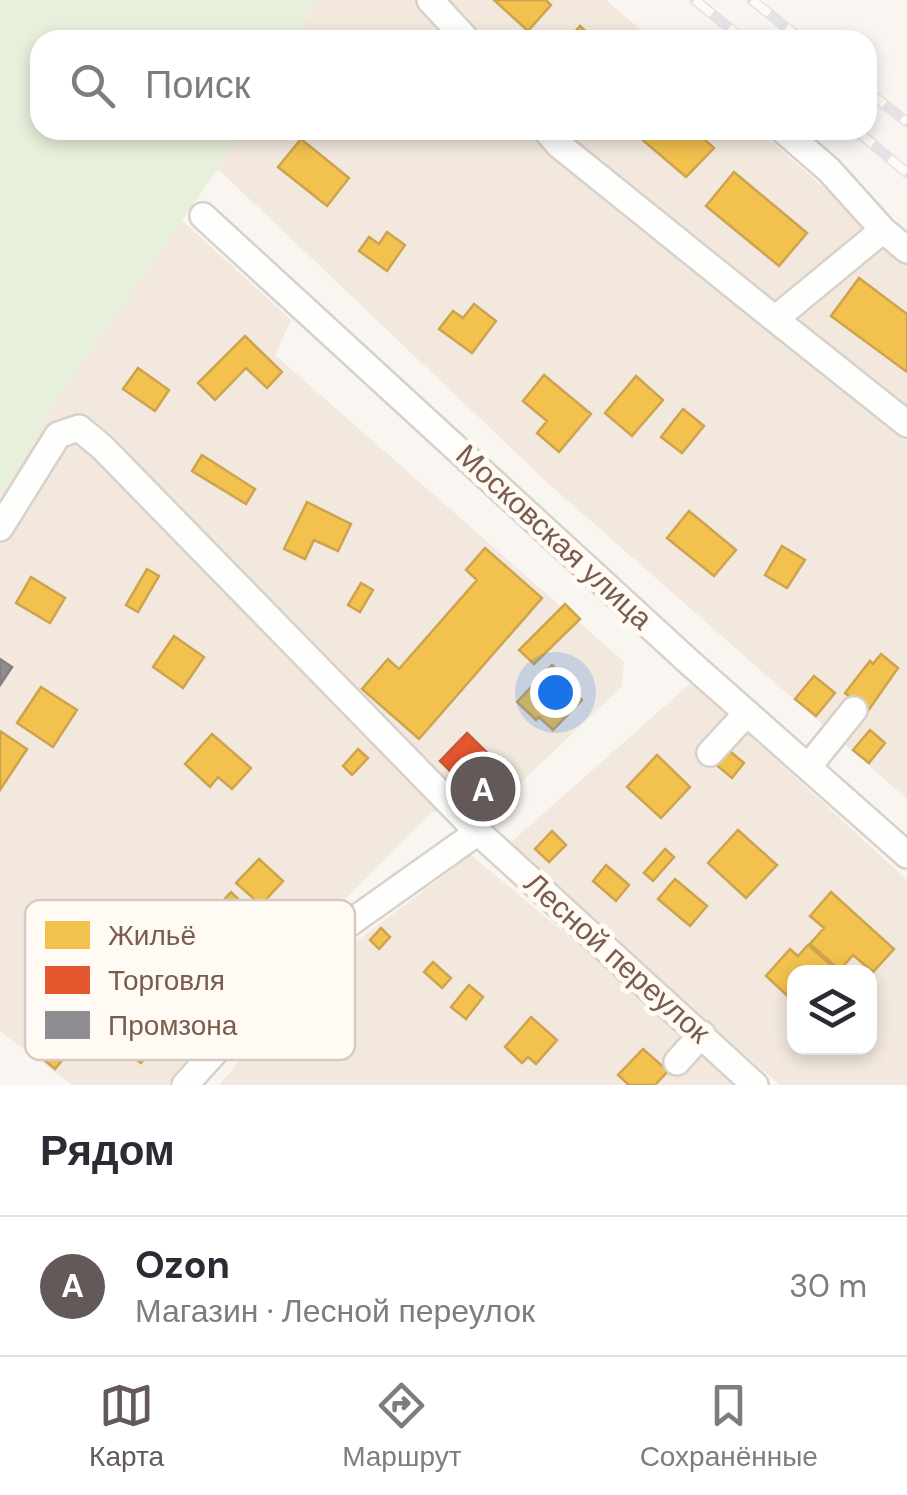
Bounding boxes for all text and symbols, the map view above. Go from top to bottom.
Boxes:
search box [30,30,877,140]
icon: search [65,58,120,113]
text: Поиск [145,60,250,110]
street label: Московская улица [448,435,661,638]
your location [530,667,581,718]
pin: A [450,752,516,826]
street label: Лесной переулок [516,864,719,1052]
legend [25,900,355,1060]
text: Жильё [108,917,196,954]
text: Торговля [108,962,225,999]
map controls [787,965,877,1055]
button: layers [787,965,877,1055]
text: Промзона [108,1007,238,1044]
text: Рядом [40,1123,175,1178]
text: Ozon [135,1240,230,1290]
text: A [61,1265,84,1307]
text: 30 m [789,1265,867,1307]
text: Магазин · Лесной переулок [135,1290,535,1332]
tab: Карта [89,1378,164,1475]
tab: Маршрут [342,1378,461,1475]
tab: Сохранённые [640,1378,818,1475]

